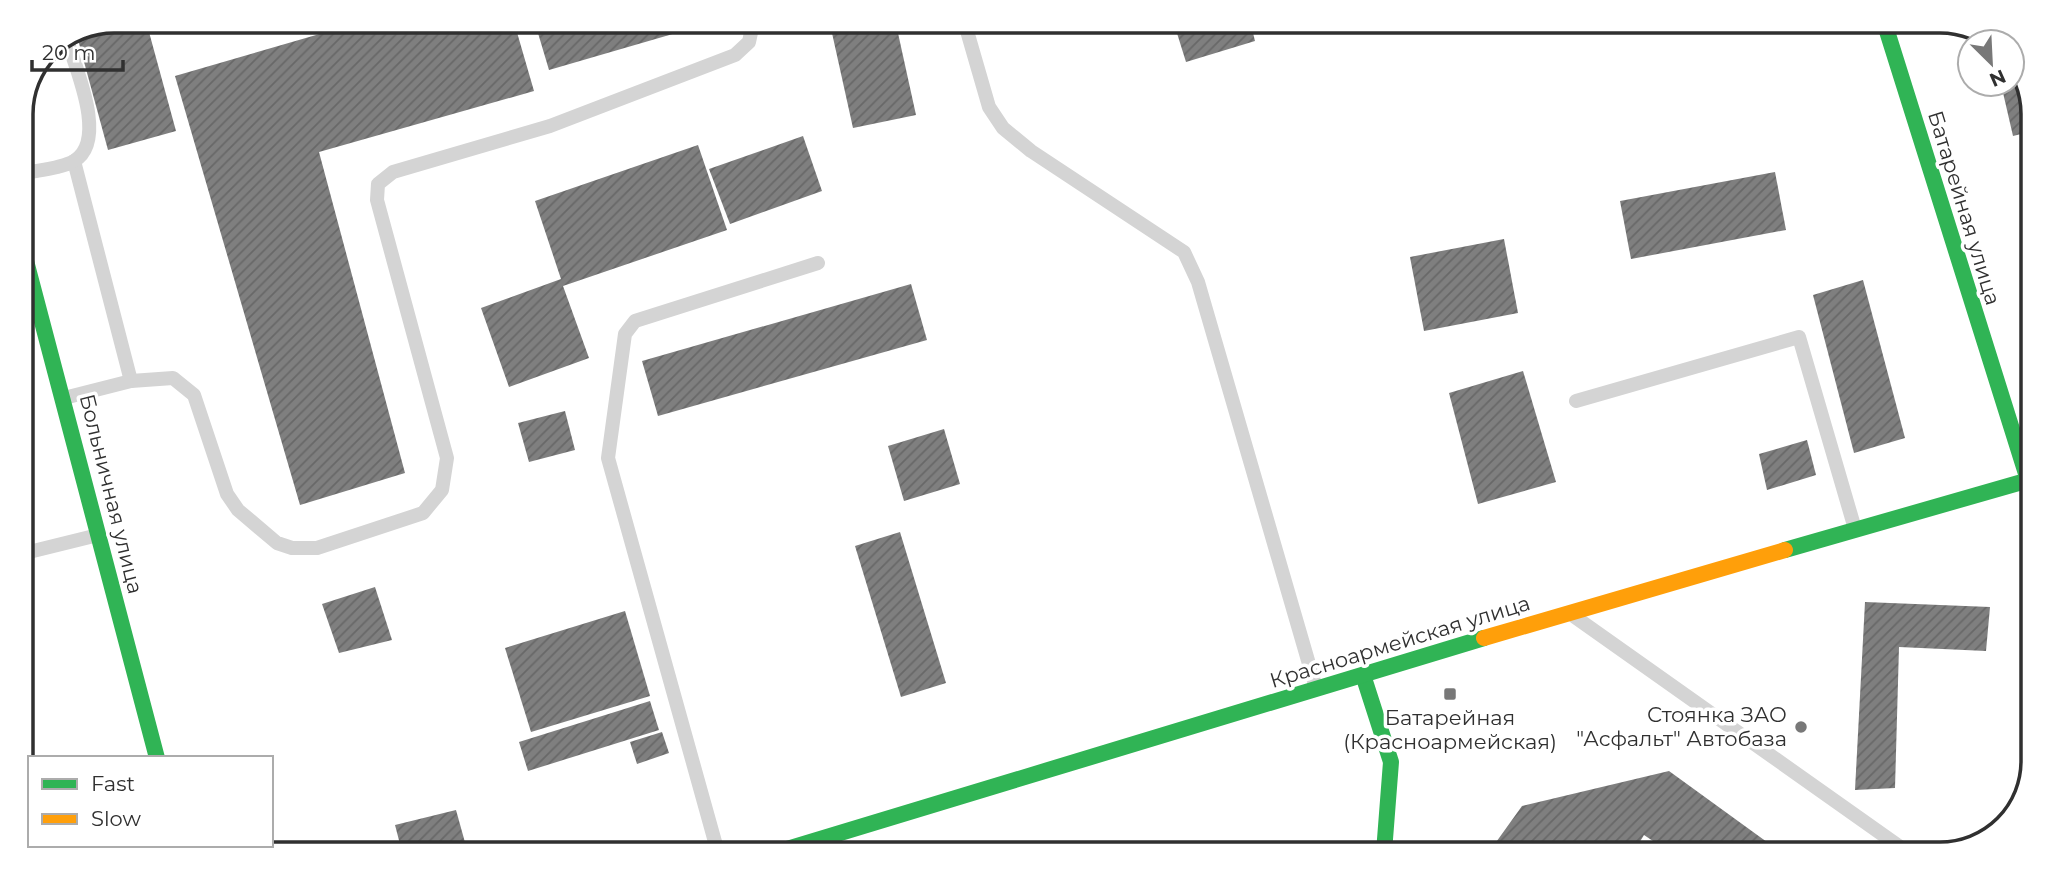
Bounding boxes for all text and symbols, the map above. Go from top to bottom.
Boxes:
scale bar [32,28,122,72]
north arrow [1956,28,2026,98]
text: 20 m [42,40,96,65]
text: N [1986,64,2009,92]
street label: Батарейная улица [1923,108,2006,308]
street label: Больничная улица [75,391,148,596]
street label: Красноармейская улица [1267,590,1533,693]
marker: Батарейная (Красноармейская) [1442,686,1458,702]
place label: Стоянка ЗАО "Асфальт" Автобаза [1576,702,1787,751]
place label: Батарейная (Красноармейская) [1343,705,1557,754]
marker: Стоянка ЗАО "Асфальт" Автобаза [1793,719,1809,735]
legend [28,756,273,847]
text: Fast [91,771,135,796]
text: Slow [91,806,141,831]

